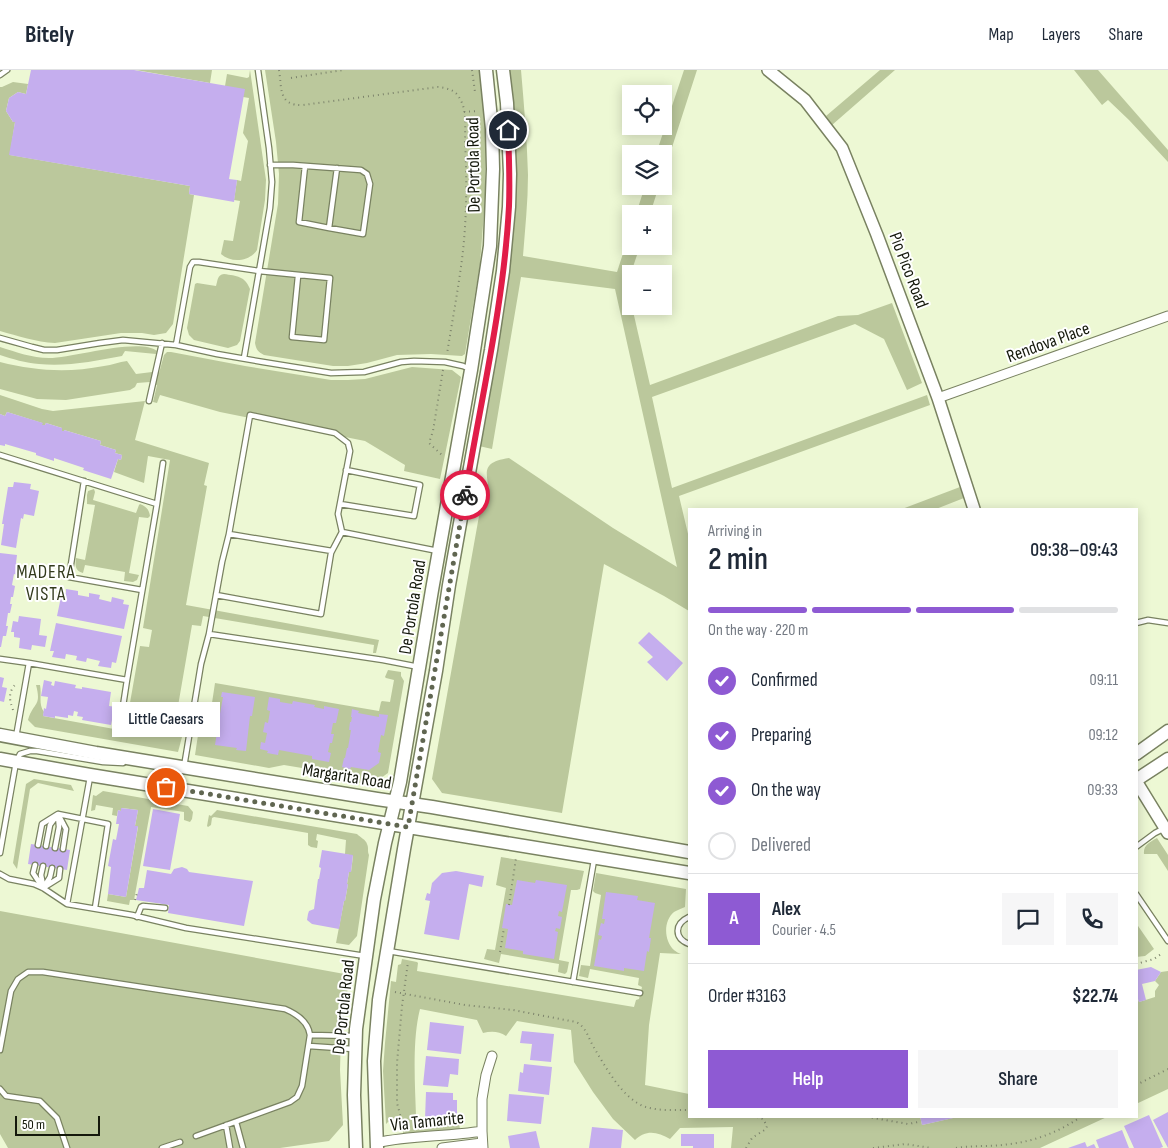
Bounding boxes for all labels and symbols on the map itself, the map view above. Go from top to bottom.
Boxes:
pin [487,109,529,151]
street label: De Portola Road [462,117,485,213]
street label: Pio Pico Road [884,229,933,311]
street label: Rendova Place [1004,318,1092,367]
courier [440,470,490,520]
street label: De Portola Road [395,558,430,656]
district label: MADERA VISTA [16,561,76,606]
callout: Little Caesars [112,702,220,737]
street label: Margarita Road [301,759,393,794]
pin [145,766,187,808]
street label: De Portola Road [328,959,359,1056]
street label: Via Tamarite [389,1107,465,1136]
scale bar [15,1113,100,1136]

